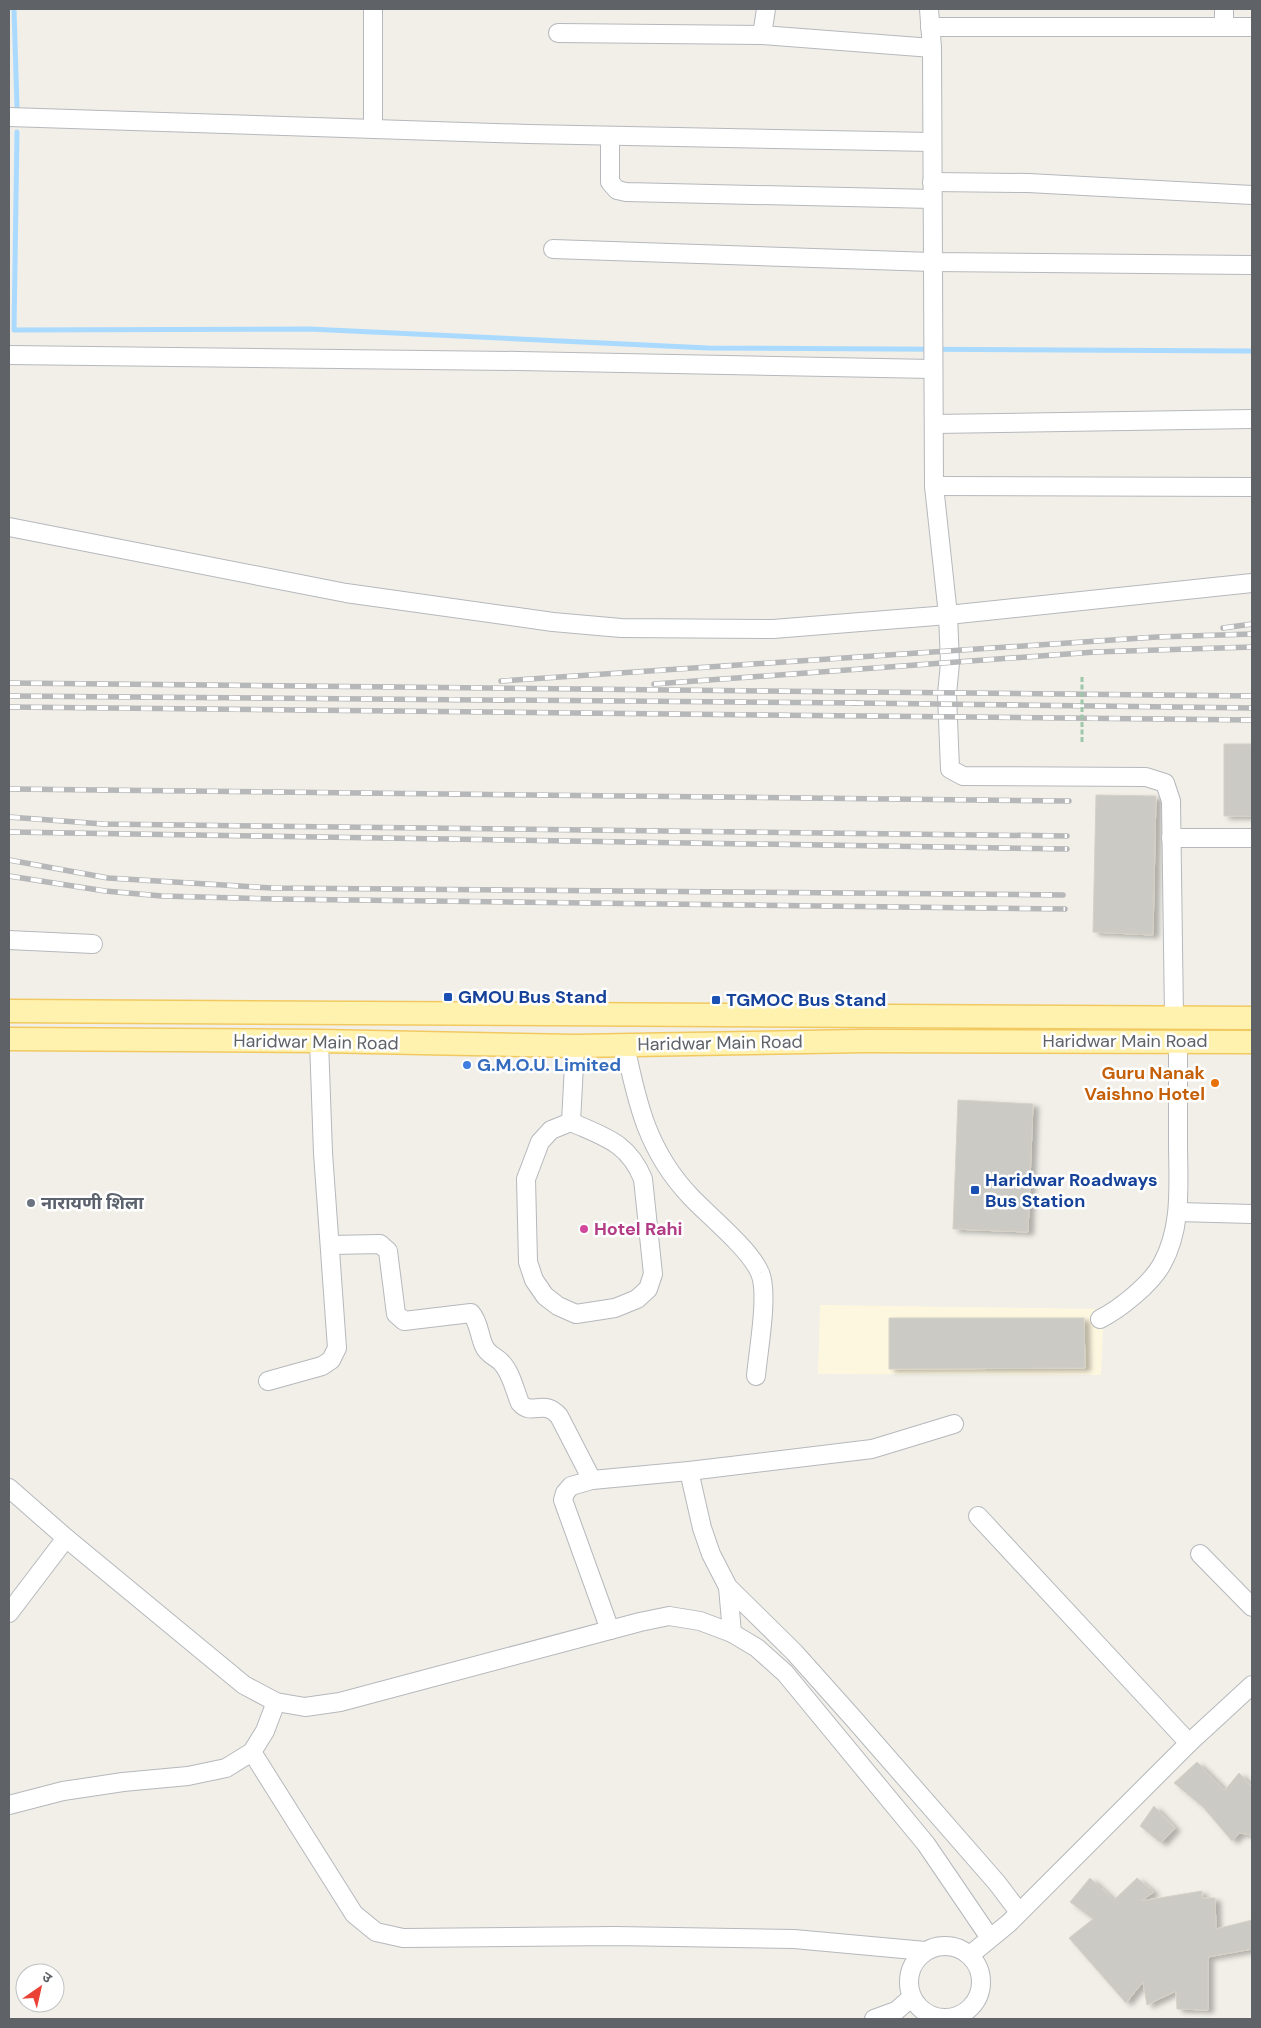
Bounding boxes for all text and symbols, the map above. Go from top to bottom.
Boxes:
place label: GMOU Bus Stand [458,985,607,1009]
place label: TGMOC Bus Stand [726,988,886,1012]
marker: GMOU Bus Stand [442,991,454,1003]
marker: TGMOC Bus Stand [710,994,722,1006]
street label: Haridwar Main Road [233,1029,399,1055]
street label: Haridwar Main Road [1042,1029,1208,1053]
street label: Haridwar Main Road [637,1030,803,1056]
place label: G.M.O.U. Limited [477,1053,621,1077]
marker: G.M.O.U. Limited [461,1059,473,1071]
place label: Guru Nanak Vaishno Hotel [1084,1061,1206,1106]
marker: Guru Nanak Vaishno Hotel [1209,1077,1221,1089]
place label: Haridwar Roadways Bus Station [985,1168,1158,1213]
marker: Haridwar Roadways Bus Station [969,1184,981,1196]
place label: नारायणी शिला [41,1191,144,1215]
marker: नारायणी शिला [25,1197,37,1209]
place label: Hotel Rahi [594,1217,683,1241]
marker: Hotel Rahi [578,1223,590,1235]
north arrow [15,1963,65,2013]
text: उ [39,1967,56,1987]

